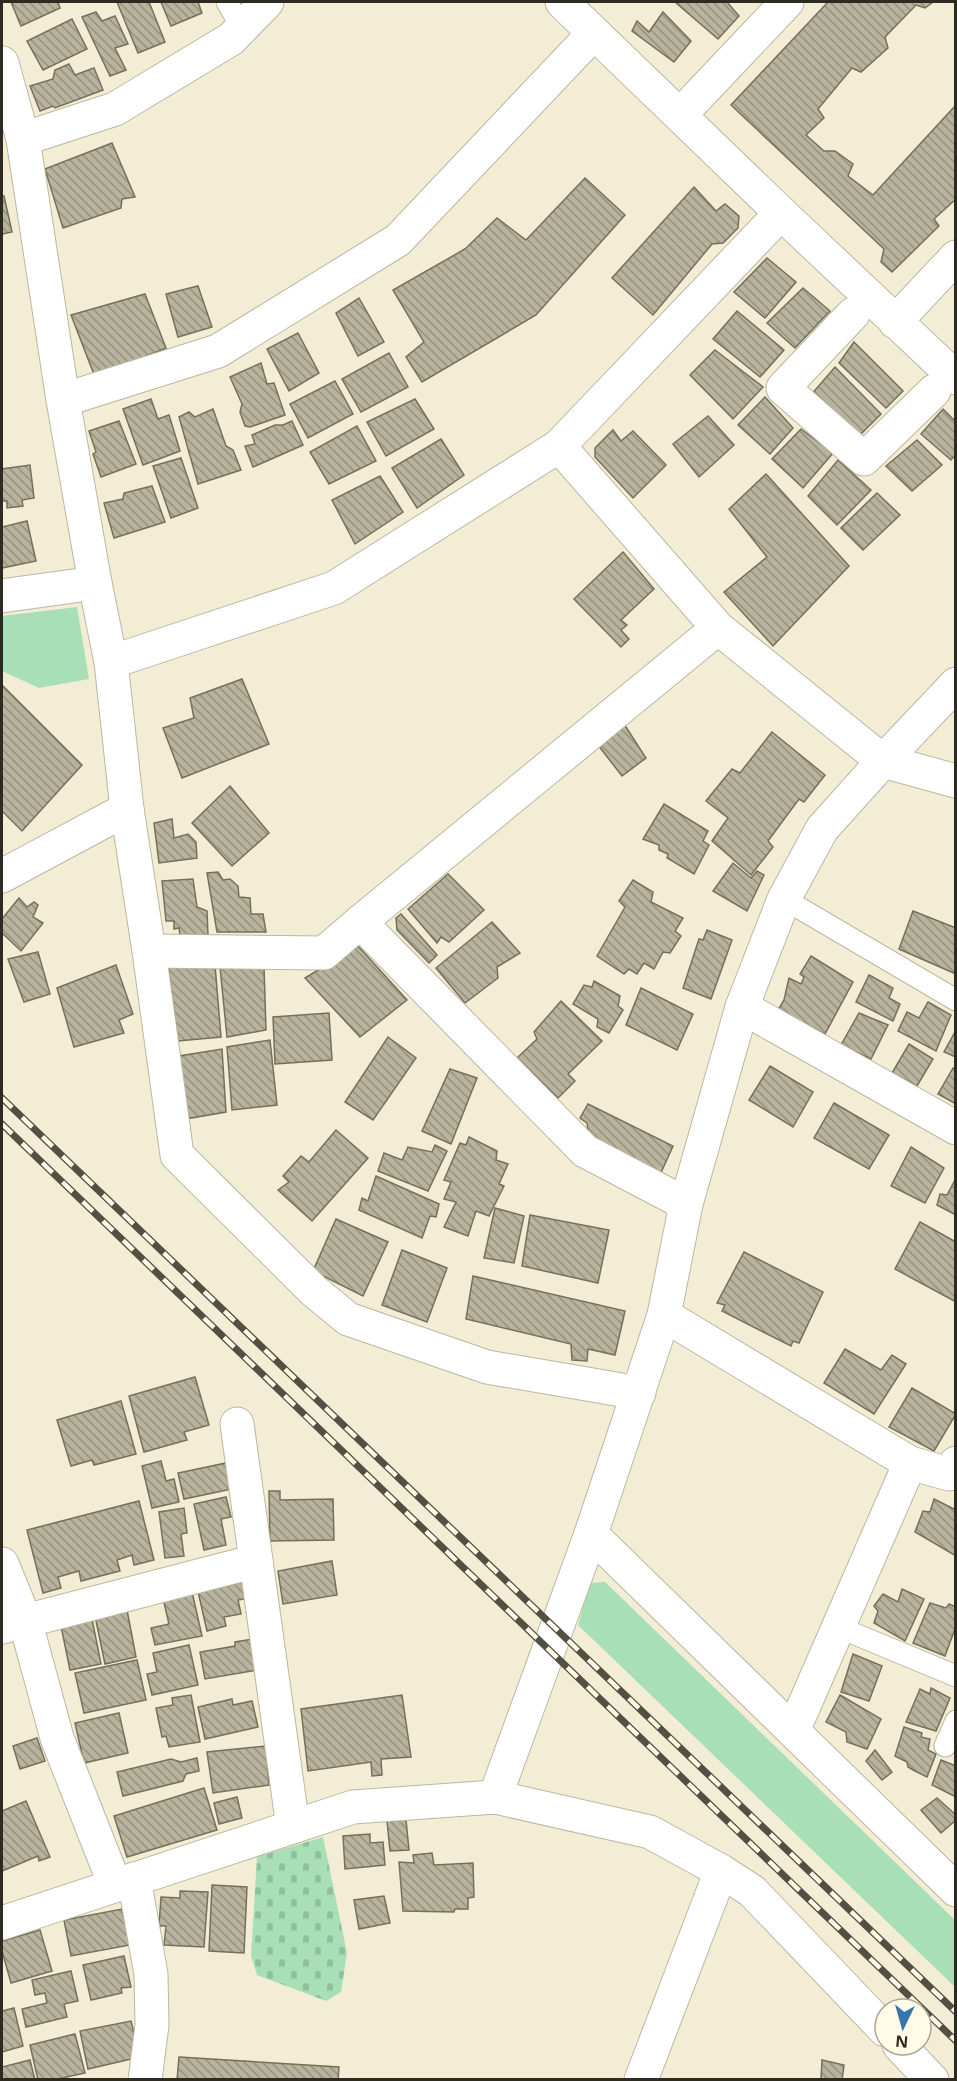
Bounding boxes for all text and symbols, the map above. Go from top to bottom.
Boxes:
north arrow [873,1997,933,2057]
text: N [894,2030,909,2053]

